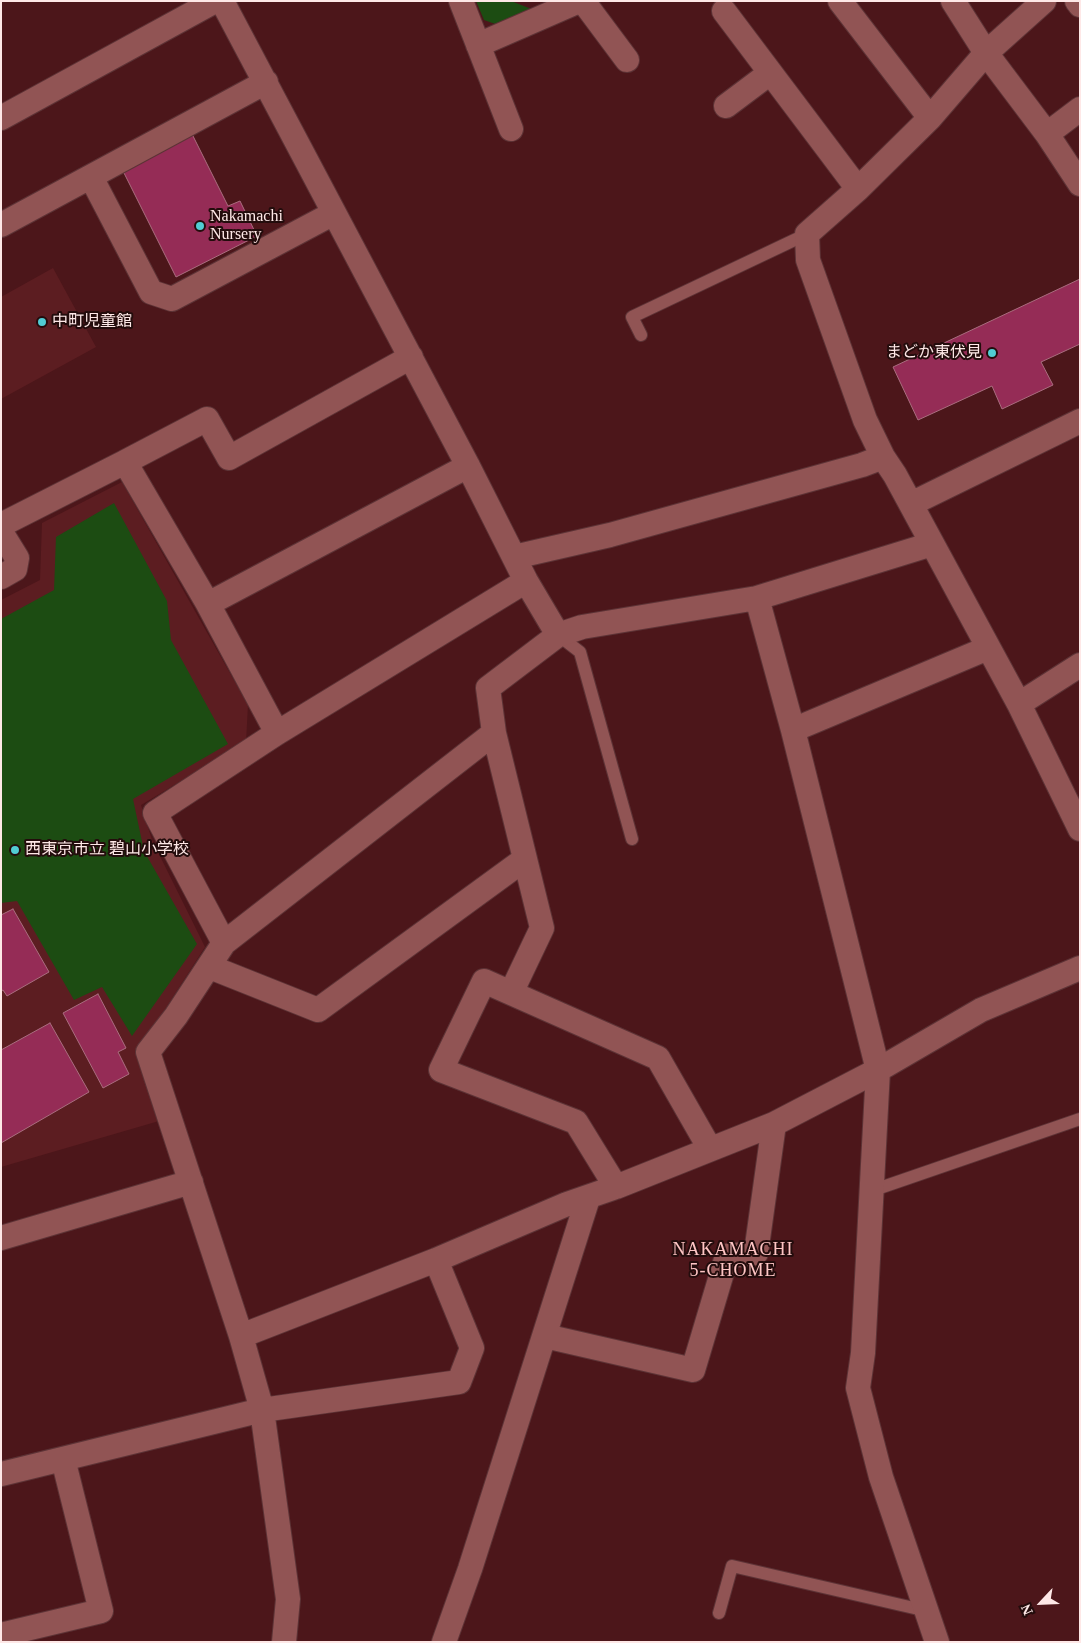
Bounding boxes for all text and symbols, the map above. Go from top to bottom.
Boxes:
place label: Nakamachi Nursery [210,207,283,245]
marker: Nakamachi Nursery [194,220,206,232]
place label: 中町児童館 [52,312,132,332]
marker: 中町児童館 [36,316,48,328]
place label: まどか東伏見 [886,343,982,363]
marker: まどか東伏見 [986,347,998,359]
place label: 西東京市立 碧山小学校 [25,840,189,860]
marker: 西東京市立 碧山小学校 [9,844,21,856]
district label: NAKAMACHI 5-CHOME [671,1239,795,1282]
north arrow [1016,1578,1066,1628]
text: N [1018,1602,1036,1617]

